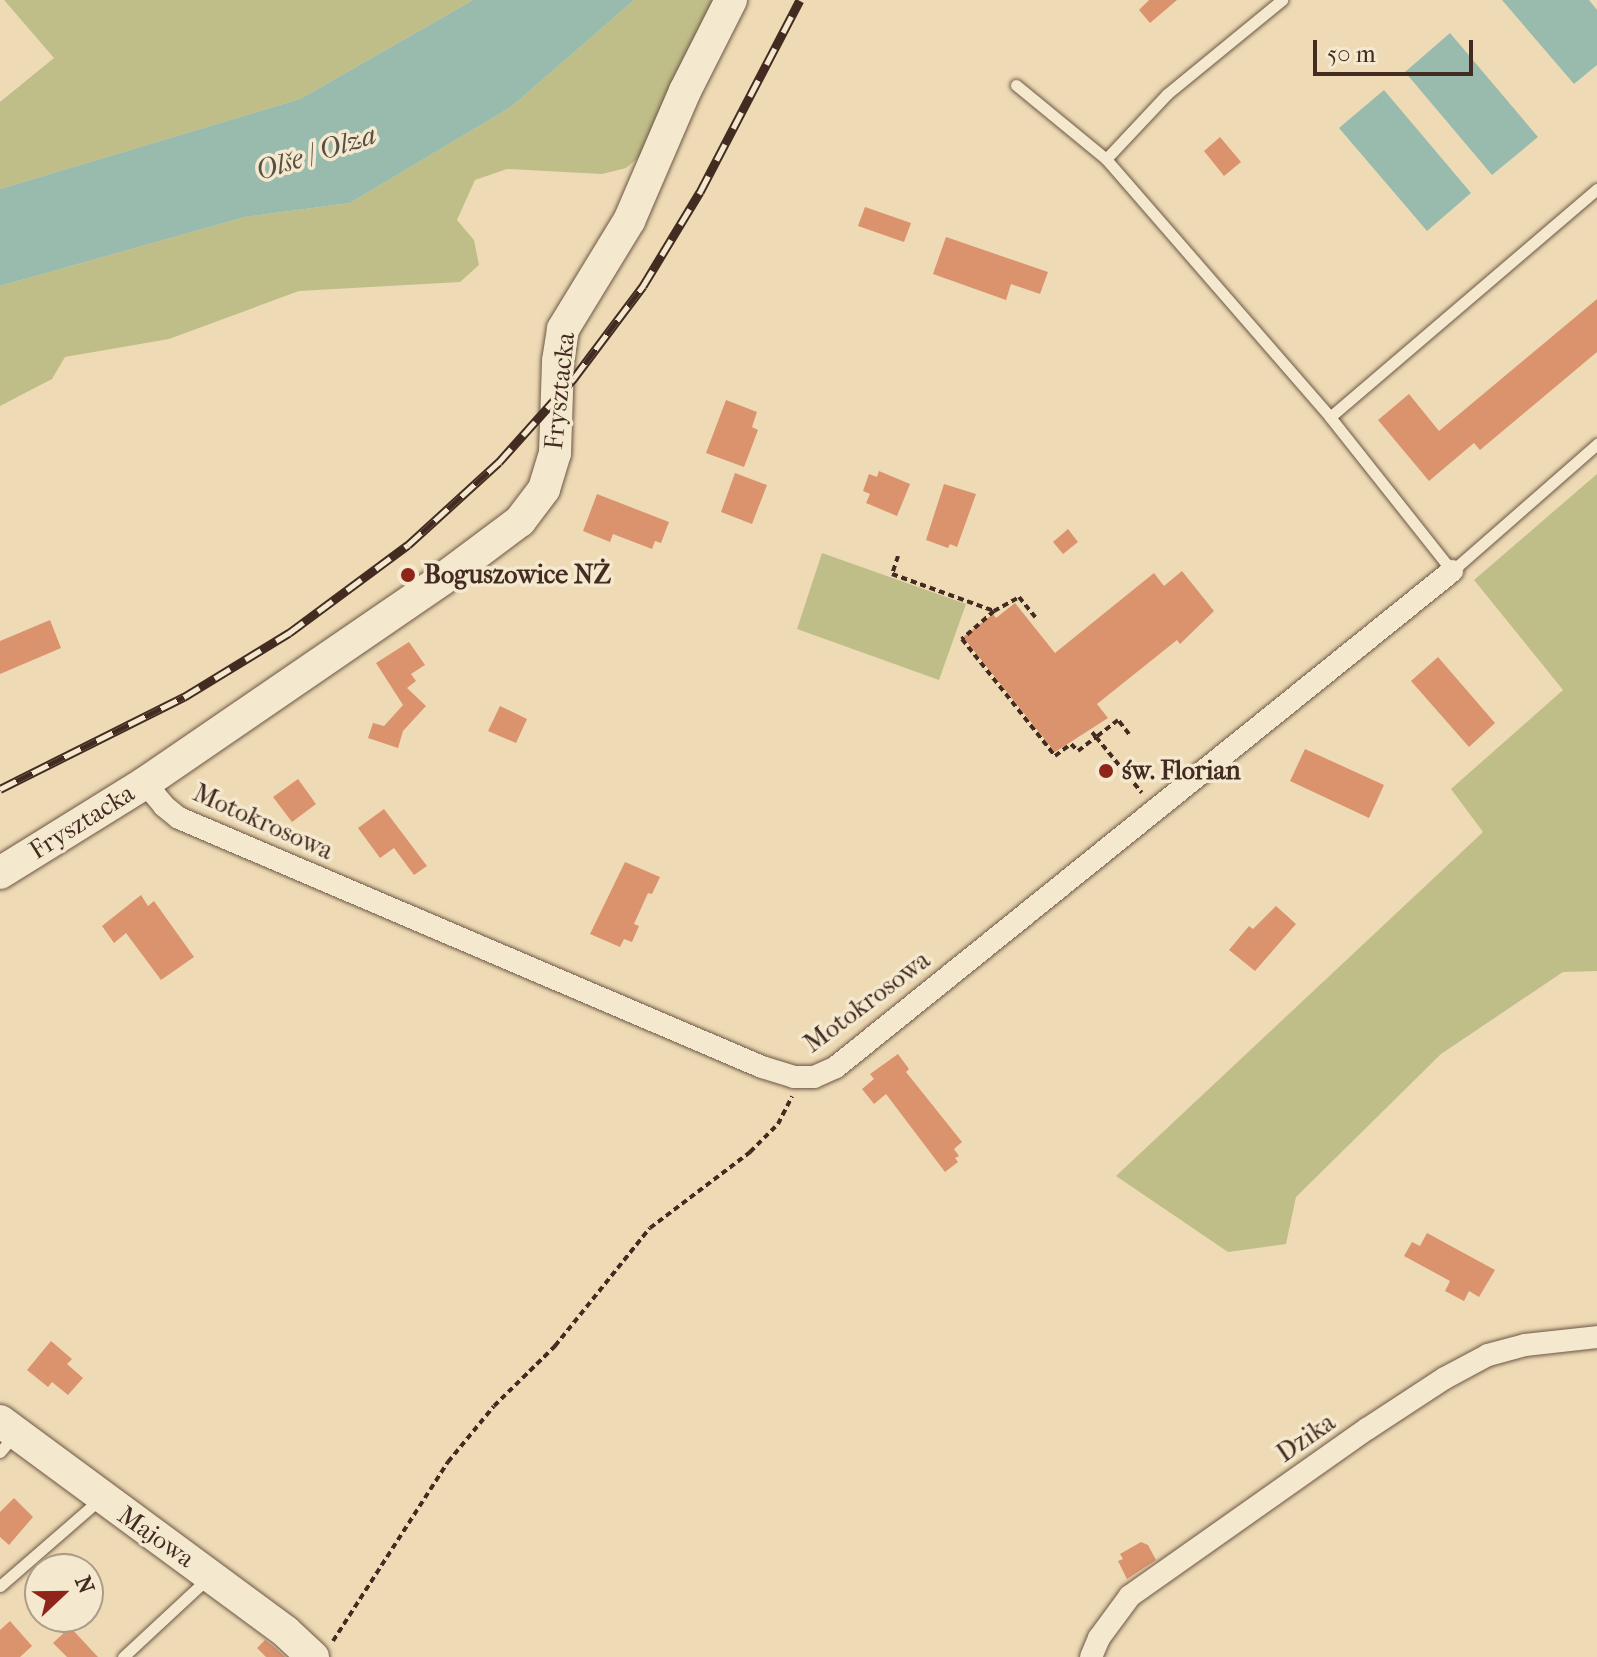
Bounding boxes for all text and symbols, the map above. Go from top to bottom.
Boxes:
scale bar [1317,24,1477,74]
text: 50 m [1327,40,1376,68]
water label: Olše / Olza [252,118,380,188]
street label: Frysztacka [538,331,582,451]
place label: Boguszowice NŻ [424,559,611,591]
marker: Boguszowice NŻ [399,566,417,584]
place label: św. Florian [1122,755,1240,787]
marker: św. Florian [1097,762,1115,780]
street label: Motokrosowa [188,777,338,867]
street label: Frysztacka [24,778,140,866]
street label: Motokrosowa [798,944,936,1060]
street label: Dzika [1271,1407,1341,1469]
street label: Majowa [112,1500,200,1574]
north arrow [24,1553,104,1633]
text: N [69,1572,100,1597]

